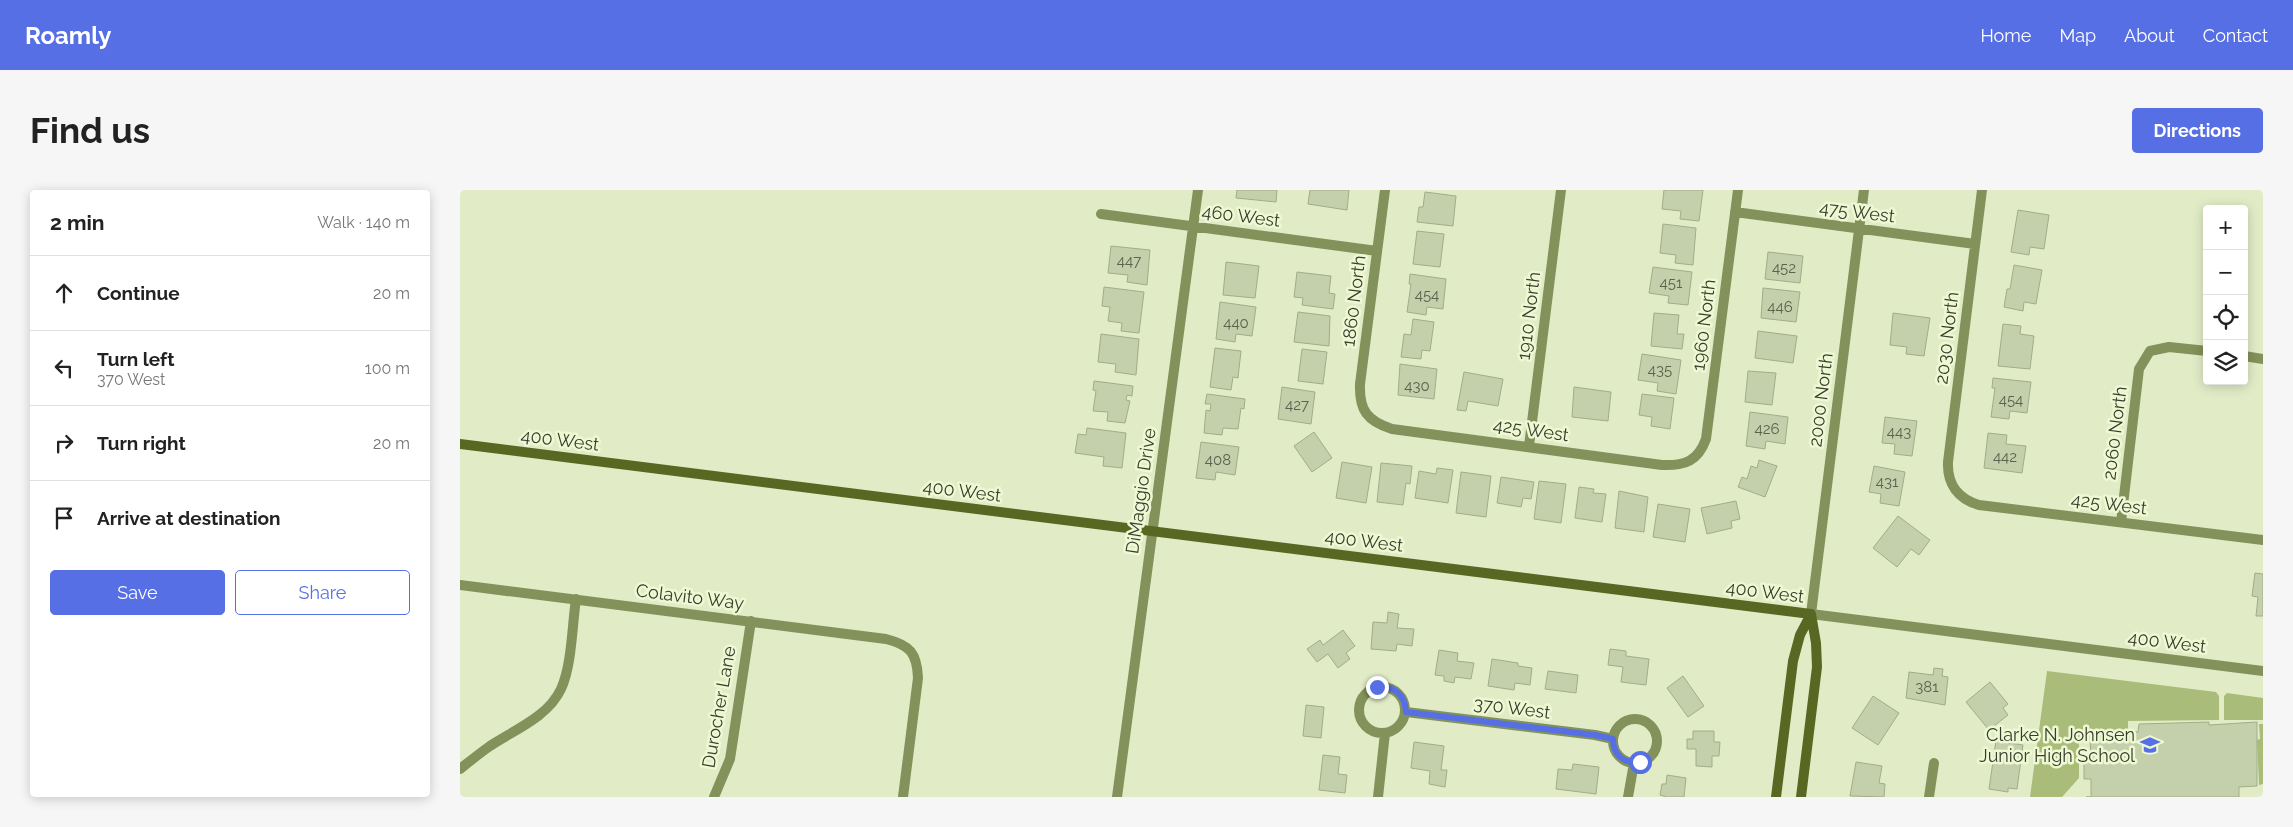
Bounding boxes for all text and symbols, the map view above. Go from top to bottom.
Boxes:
text: Roamly [25,21,111,50]
text: Home [1980,25,2031,46]
text: Map [2059,25,2096,46]
text: About [2124,25,2175,46]
text: Contact [2203,25,2268,46]
button: Directions [2132,108,2263,153]
text: Find us [30,110,150,151]
street label: 475 West [1818,196,1896,227]
street label: 460 West [1201,200,1281,231]
map controls [2203,205,2248,385]
button: + [2203,205,2248,250]
text: 2 min [50,210,104,235]
text: Walk · 140 m [317,213,410,232]
button: − [2203,250,2248,295]
house number: 447 [1117,252,1141,270]
street label: 1860 North [1337,254,1370,348]
house number: 452 [1772,259,1796,277]
street label: 1910 North [1513,271,1544,361]
house number: 451 [1660,274,1683,292]
street label: 1960 North [1687,278,1720,372]
icon: ahead [50,279,78,307]
text: Continue [97,282,180,304]
text: 20 m [373,284,410,303]
house number: 454 [1415,286,1439,304]
street label: 2030 North [1930,291,1963,385]
button: locate [2203,295,2248,340]
house number: 446 [1767,298,1793,316]
house number: 440 [1223,314,1249,332]
button: layers [2203,340,2248,385]
text: Turn left [97,348,174,370]
street label: 2000 North [1804,352,1837,448]
icon: left [50,354,78,382]
text: 100 m [365,359,410,378]
house number: 435 [1648,361,1672,379]
text: 370 West [97,370,165,389]
house number: 430 [1404,377,1430,395]
street label: 2060 North [2098,385,2131,481]
house number: 454 [1999,391,2023,409]
house number: 427 [1285,396,1309,414]
street label: 425 West [1492,414,1570,445]
house number: 426 [1754,420,1780,438]
house number: 443 [1887,423,1911,441]
street label: 400 West [520,424,600,455]
street label: DiMaggio Drive [1121,426,1160,555]
icon: right [50,429,78,457]
text: Turn right [97,432,186,454]
text: 20 m [373,434,410,453]
house number: 442 [1993,448,2017,466]
house number: 408 [1205,451,1231,469]
house number: 431 [1876,473,1899,491]
street label: 400 West [922,475,1002,506]
street label: 425 West [2070,488,2148,519]
icon: arrive [50,504,78,532]
text: Arrive at destination [97,507,281,529]
street label: 400 West [1324,525,1404,556]
button: Save [50,570,225,615]
button: Share [235,570,410,615]
street label: 400 West [1725,576,1805,607]
street label: Colavito Way [635,579,746,614]
street label: 400 West [2127,626,2207,657]
street label: Durocher Lane [697,644,740,769]
route end [1366,676,1389,699]
house number: 381 [1915,678,1939,696]
street label: 370 West [1473,692,1552,723]
place label: Clarke N. Johnsen Junior High School [1979,724,2135,766]
school or university icon: Clarke N. Johnsen Junior High School [2139,734,2161,756]
route start [1629,751,1652,774]

